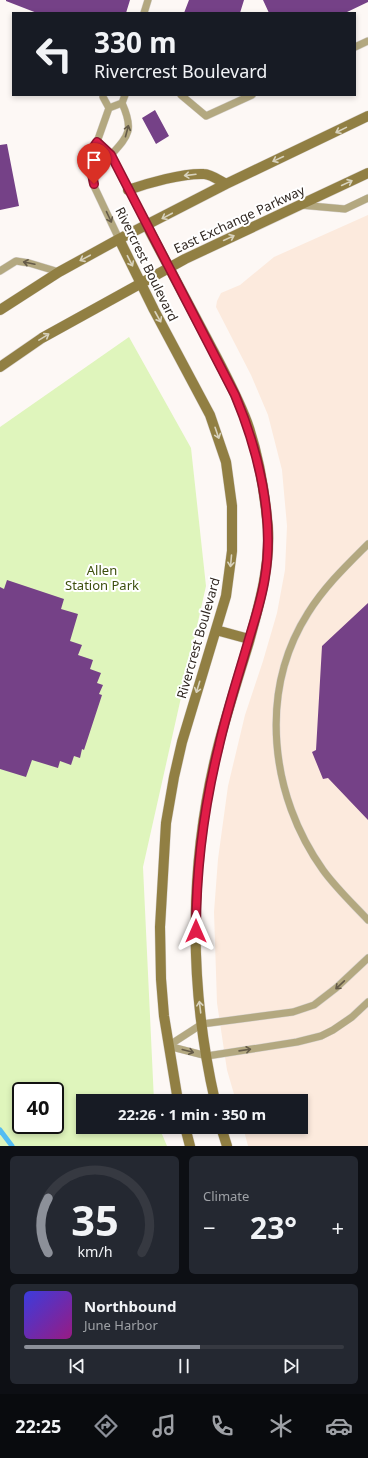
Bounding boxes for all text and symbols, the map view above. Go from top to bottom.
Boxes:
text: 330 m [94,23,177,61]
icon: left [28,28,80,80]
text: Rivercrest Boulevard [94,59,267,83]
one-way arrow [124,125,131,138]
one-way arrow [335,127,347,134]
pin [77,143,111,184]
icon: arrive [83,149,105,171]
one-way arrow [272,156,284,163]
one-way arrow [184,172,197,179]
one-way arrow [341,179,353,186]
street label: East Exchange Parkway [171,181,308,257]
street label: Rivercrest Boulevard [111,204,183,324]
one-way arrow [106,210,113,222]
one-way arrow [161,212,173,220]
one-way arrow [223,234,235,241]
one-way arrow [79,255,91,262]
one-way arrow [127,255,134,267]
one-way arrow [22,259,35,267]
one-way arrow [155,311,162,323]
one-way arrow [38,333,50,341]
one-way arrow [214,426,221,439]
one-way arrow [228,554,235,567]
park label: Allen Station Park [65,561,139,594]
street label: Rivercrest Boulevard [172,575,224,701]
one-way arrow [194,680,201,693]
position arrow [175,910,217,952]
one-way arrow [335,980,345,990]
one-way arrow [196,1001,204,1014]
one-way arrow [238,1046,251,1054]
one-way arrow [181,1048,194,1055]
speed limit sign: 40 [12,1082,64,1134]
text: 22:26 · 1 min · 350 m [118,1104,266,1124]
text: Climate [203,1187,249,1205]
text: 35 [71,1192,118,1248]
text: 23° [250,1207,297,1248]
text: − [203,1212,216,1242]
text: + [331,1212,344,1242]
text: km/h [77,1242,112,1261]
text: Northbound [84,1296,176,1316]
text: June Harbor [84,1316,158,1334]
icon: previous [66,1355,88,1377]
icon: pause [173,1355,195,1377]
icon: next [280,1355,302,1377]
icon: directions [92,1412,120,1440]
icon: music [150,1412,178,1440]
icon: phone [208,1412,236,1440]
icon: climate [267,1412,295,1440]
icon: car [325,1412,353,1440]
text: 22:25 [15,1414,61,1438]

